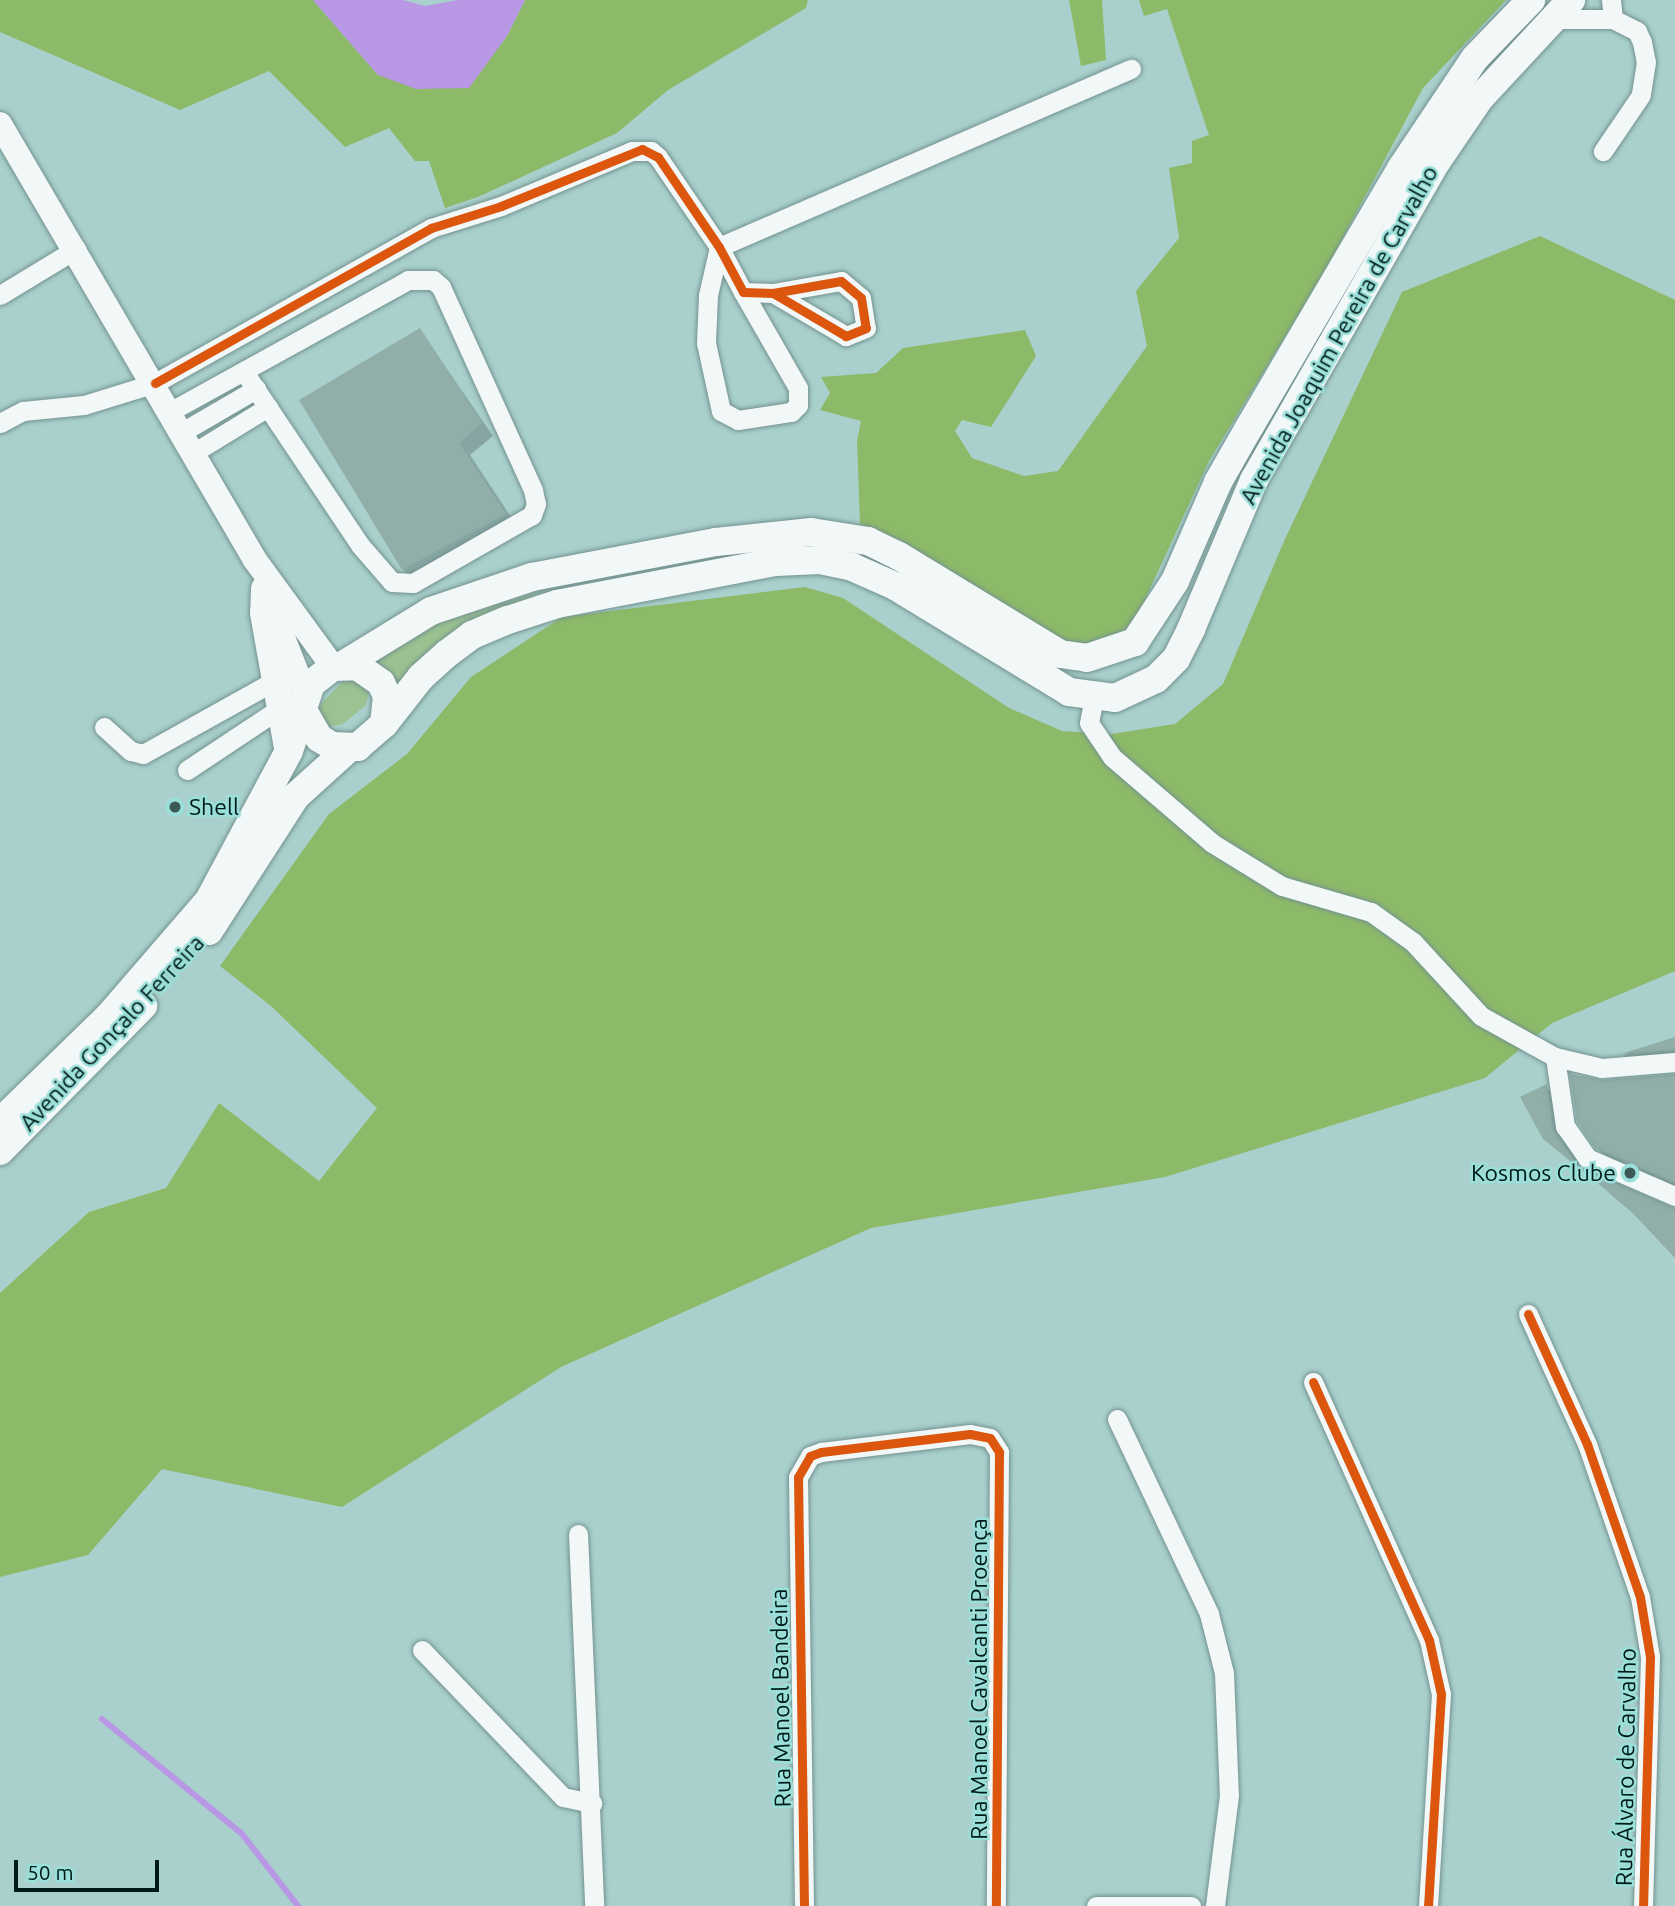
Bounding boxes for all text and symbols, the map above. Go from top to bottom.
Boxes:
street label: Avenida Joaquim Pereira de Carvalho [1234,161,1444,509]
place label: Shell [189,793,239,821]
marker: Shell [167,799,183,815]
street label: Avenida Gonçalo Ferreira [14,929,210,1137]
place label: Kosmos Clube [1471,1159,1616,1187]
marker: Kosmos Clube [1622,1165,1638,1181]
street label: Rua Manoel Cavalcanti Proença [965,1518,993,1840]
street label: Rua Manoel Bandeira [765,1588,797,1808]
street label: Rua Álvaro de Carvalho [1610,1648,1642,1886]
scale bar [18,1846,163,1890]
text: 50 m [27,1860,74,1884]

